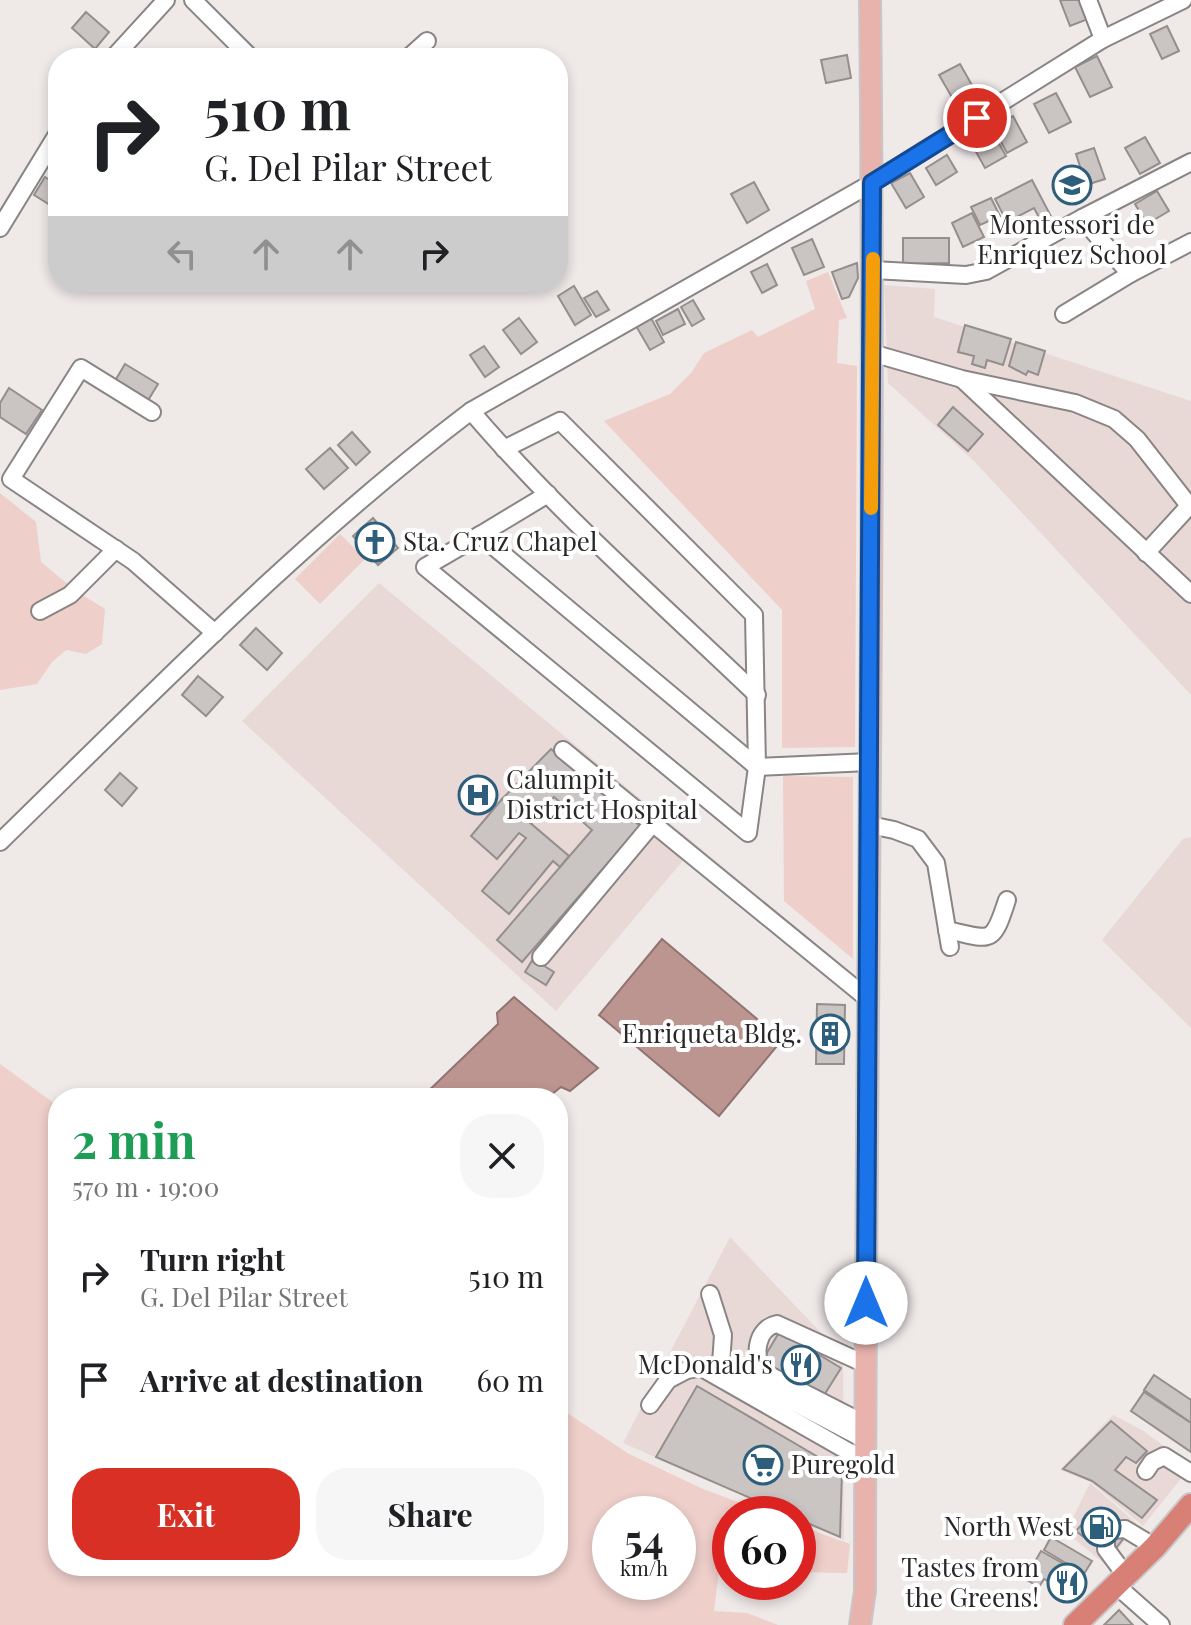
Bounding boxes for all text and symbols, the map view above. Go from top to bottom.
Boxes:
text: 510 m [204,70,351,145]
icon: right [72,80,176,184]
pin [943,84,1011,152]
icon: arrive [955,96,999,140]
text: G. Del Pilar Street [204,142,492,190]
school or university icon: Montessori de Enriquez School [1051,164,1093,206]
place label: Montessori de Enriquez School [977,206,1167,271]
icon: left [160,232,204,276]
icon: ahead [244,232,288,276]
icon: ahead [328,232,372,276]
icon: right [412,232,456,276]
church icon: Sta. Cruz Chapel [354,521,396,563]
place label: Sta. Cruz Chapel [403,523,597,558]
place label: Calumpit District Hospital [506,761,698,826]
hospital icon: Calumpit District Hospital [457,774,499,816]
building icon: Enriqueta Bldg. [809,1013,851,1055]
place label: Enriqueta Bldg. [622,1015,802,1050]
text: 2 min [72,1107,196,1171]
button: close [460,1114,544,1198]
text: 570 m · 19:00 [72,1169,219,1204]
text: Turn right [140,1239,285,1279]
icon: right [72,1254,116,1298]
text: 510 m [468,1256,544,1296]
position arrow [824,1261,908,1345]
text: G. Del Pilar Street [140,1279,348,1314]
restaurant icon: McDonald's [780,1344,822,1386]
place label: McDonald's [638,1346,773,1381]
icon: arrive [72,1358,116,1402]
text: Arrive at destination [140,1360,423,1400]
text: 60 m [476,1360,544,1400]
supermarket icon: Puregold [742,1444,784,1486]
place label: Puregold [791,1446,895,1481]
button: Exit [72,1468,300,1560]
button: Share [316,1468,544,1560]
speed limit sign: 60 [712,1496,816,1600]
fuel station icon: North West [1080,1506,1122,1548]
place label: North West [943,1508,1074,1543]
text: 54 [624,1511,664,1564]
place label: Tastes from the Greens! [901,1549,1039,1614]
text: km/h [620,1554,668,1581]
restaurant icon: Tastes from the Greens! [1046,1562,1088,1604]

